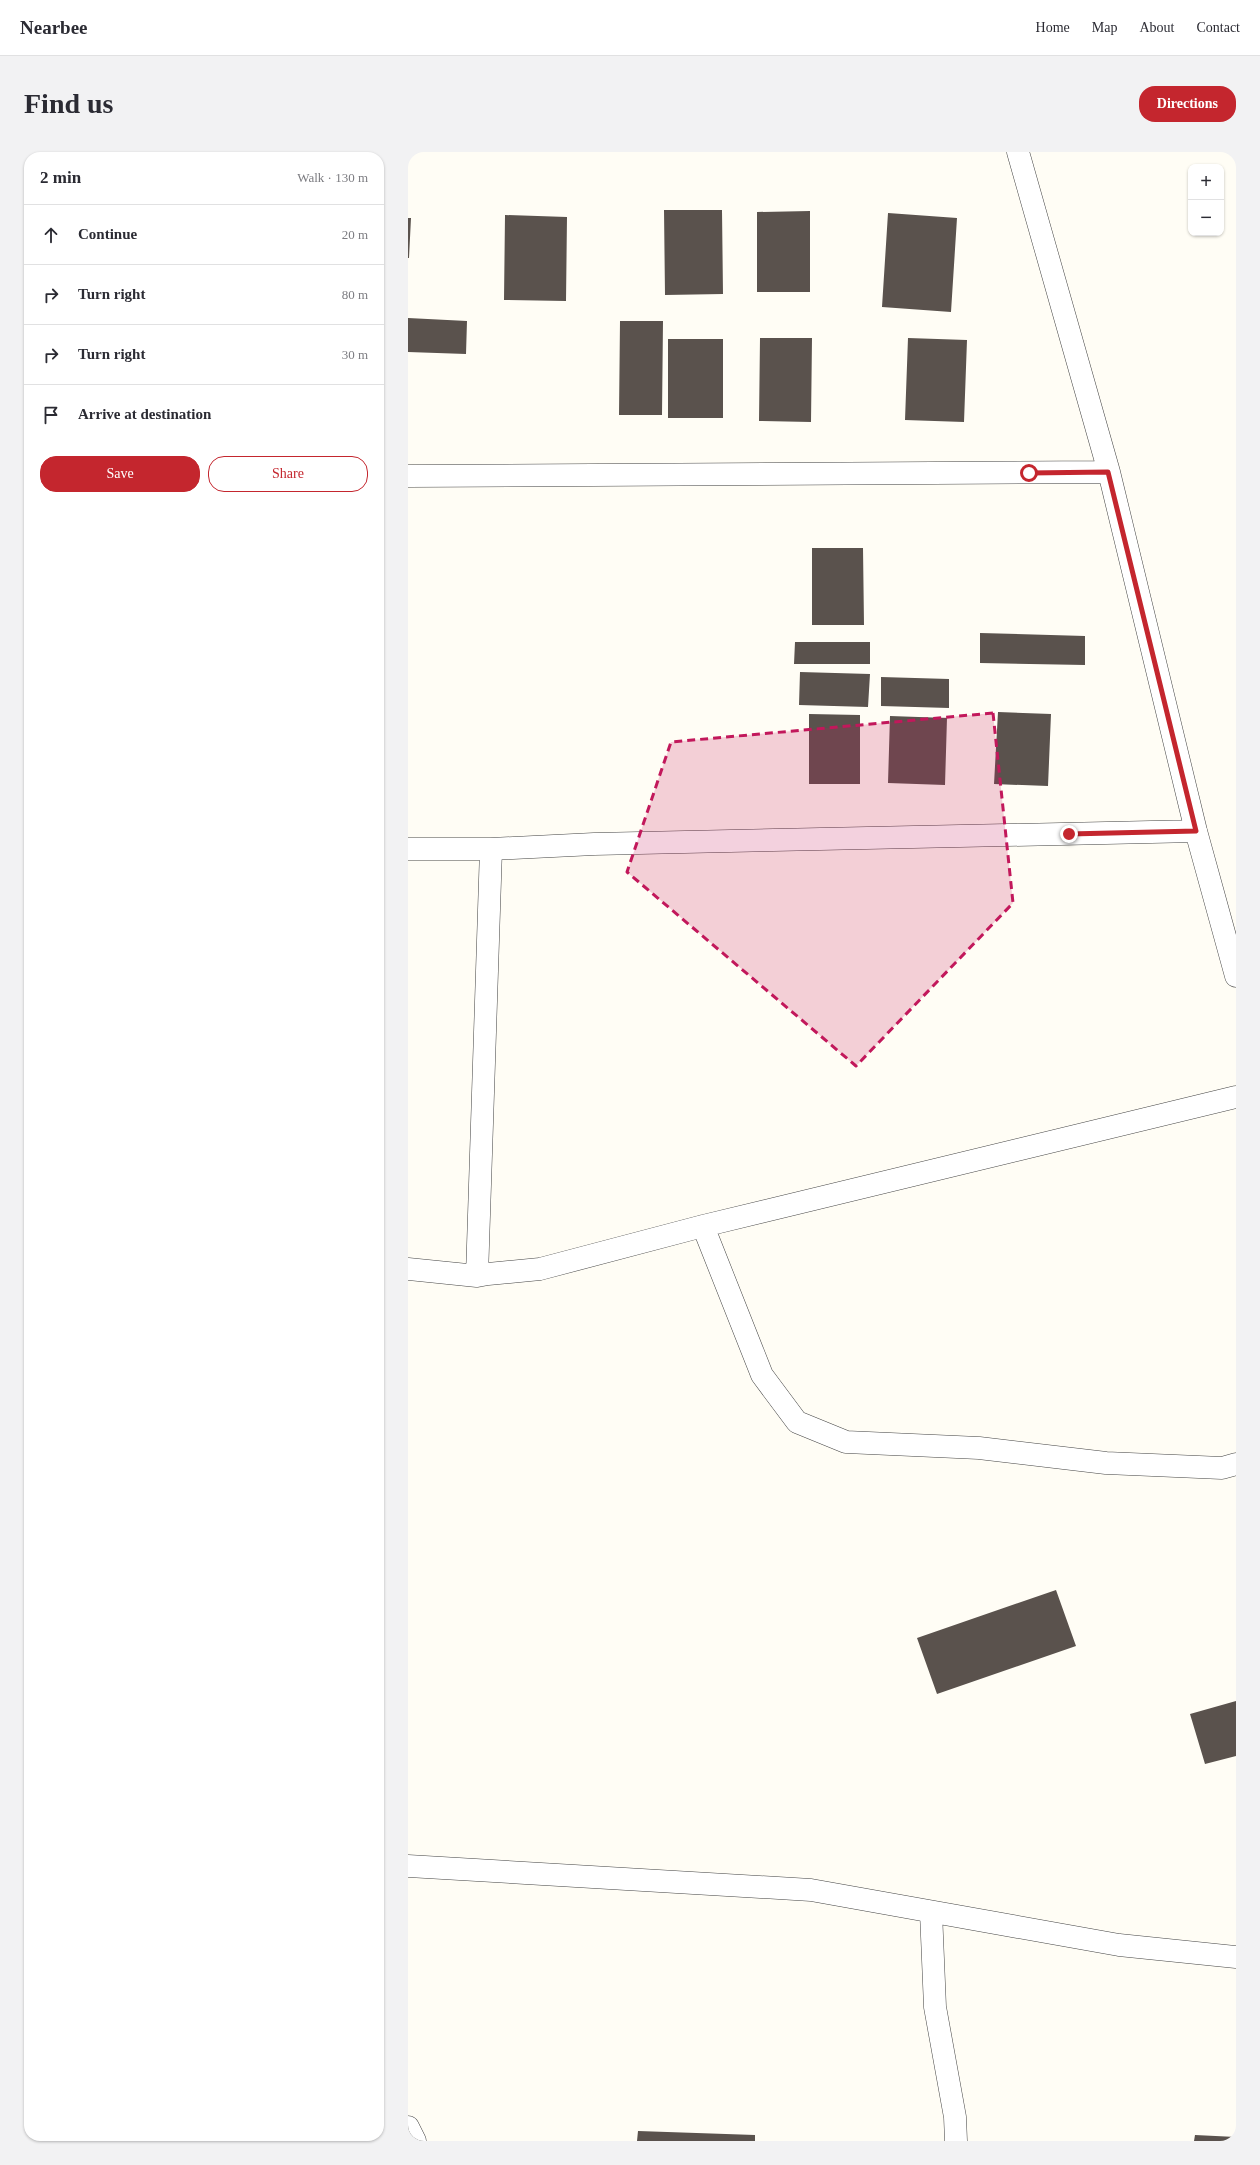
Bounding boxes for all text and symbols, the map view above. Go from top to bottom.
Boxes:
text: Nearbee [20,17,88,38]
text: Home [1036,20,1070,35]
text: Map [1092,20,1117,35]
text: About [1139,20,1174,35]
text: Contact [1196,20,1240,35]
button: Directions [1139,86,1236,122]
text: Find us [24,88,114,119]
map controls [1188,164,1224,236]
button: + [1188,164,1224,200]
text: 2 min [40,168,81,187]
text: Walk · 130 m [297,170,368,185]
button: − [1188,200,1224,236]
icon: ahead [40,224,62,246]
text: Continue [78,226,137,242]
text: 20 m [342,227,368,242]
icon: right [40,284,62,306]
text: Turn right [78,286,145,302]
text: 80 m [342,287,368,302]
icon: right [40,344,62,366]
text: Turn right [78,346,145,362]
text: 30 m [342,347,368,362]
icon: arrive [40,404,62,426]
text: Arrive at destination [78,406,211,422]
button: Save [40,456,200,492]
button: Share [208,456,368,492]
route start [1020,464,1038,482]
route end [1060,825,1078,843]

